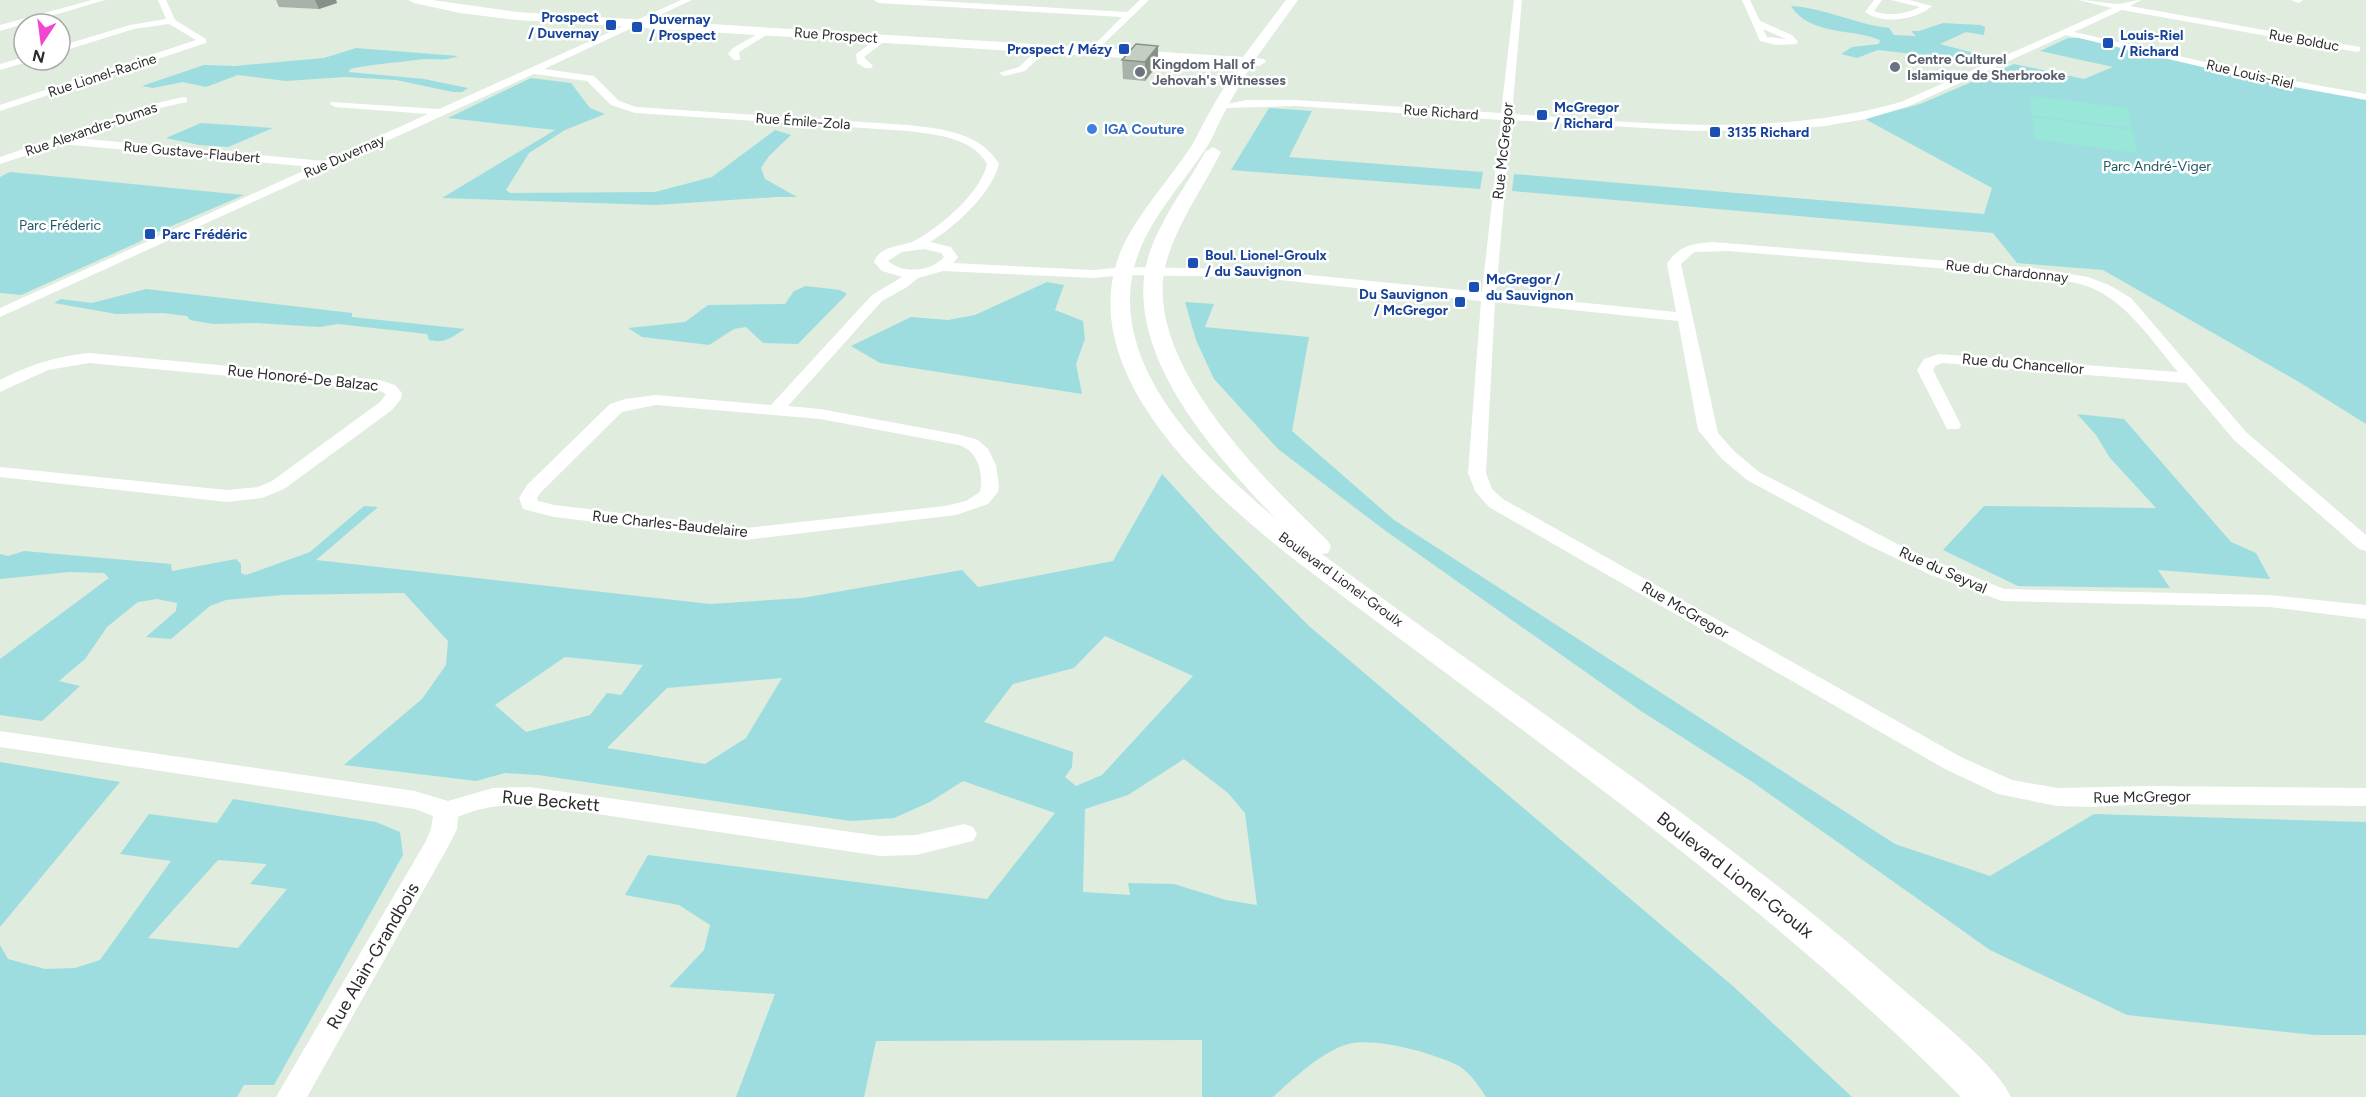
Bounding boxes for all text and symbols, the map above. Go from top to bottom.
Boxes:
place label: Prospect / Duvernay [528,9,600,42]
place label: Duvernay / Prospect [649,11,717,44]
north arrow [12,12,72,72]
marker: Prospect / Duvernay [604,18,618,32]
marker: Duvernay / Prospect [630,20,644,34]
street label: Rue Prospect [794,24,878,47]
street label: Rue Bolduc [2267,26,2341,55]
place label: Louis-Riel / Richard [2120,27,2183,60]
marker: Louis-Riel / Richard [2101,36,2115,50]
place label: Prospect / Mézy [1007,41,1113,58]
marker: Prospect / Mézy [1117,42,1131,56]
text: N [31,45,47,67]
street label: Rue Lionel-Racine [46,50,159,101]
place label: Centre Culturel Islamique de Sherbrooke [1907,51,2066,84]
place label: Kingdom Hall of Jehovah's Witnesses [1152,56,1286,89]
street label: Rue Louis-Riel [2204,56,2295,93]
marker: Centre Culturel Islamique de Sherbrooke [1888,60,1902,74]
marker: Kingdom Hall of Jehovah's Witnesses [1133,65,1147,79]
street label: Rue Alexandre-Dumas [23,99,160,160]
place label: McGregor / Richard [1554,99,1620,132]
street label: Rue Richard [1403,101,1479,124]
street label: Rue McGregor [1489,101,1517,201]
marker: McGregor / Richard [1535,108,1549,122]
street label: Rue Émile-Zola [755,110,851,133]
place label: IGA Couture [1104,121,1185,138]
marker: IGA Couture [1085,122,1099,136]
place label: 3135 Richard [1727,124,1809,141]
marker: 3135 Richard [1708,125,1722,139]
street label: Rue Duvernay [301,131,388,182]
street label: Rue Gustave-Flaubert [123,138,261,167]
park label: Parc André-Viger [2103,158,2211,175]
park label: Parc Fréderic [19,217,101,234]
place label: Parc Frédéric [162,226,248,243]
marker: Parc Frédéric [143,227,157,241]
place label: Boul. Lionel-Groulx / du Sauvignon [1205,247,1327,280]
marker: Boul. Lionel-Groulx / du Sauvignon [1186,256,1200,270]
street label: Rue du Chardonnay [1945,257,2070,286]
place label: McGregor / du Sauvignon [1486,271,1573,304]
marker: McGregor / du Sauvignon [1467,280,1481,294]
place label: Du Sauvignon / McGregor [1359,286,1449,319]
marker: Du Sauvignon / McGregor [1453,295,1467,309]
street label: Rue du Chancellor [1961,350,2085,378]
street label: Rue Honoré-De Balzac [227,361,379,395]
street label: Rue Charles-Baudelaire [591,507,749,541]
street label: Boulevard Lionel-Groulx [1275,529,1407,630]
street label: Rue du Seyval [1896,543,1990,597]
street label: Rue McGregor [1638,578,1732,642]
street label: Rue Beckett [501,786,601,816]
street label: Rue McGregor [2093,787,2191,807]
street label: Boulevard Lionel-Groulx [1652,807,1818,943]
street label: Rue Alain-Grandbois [322,879,424,1033]

